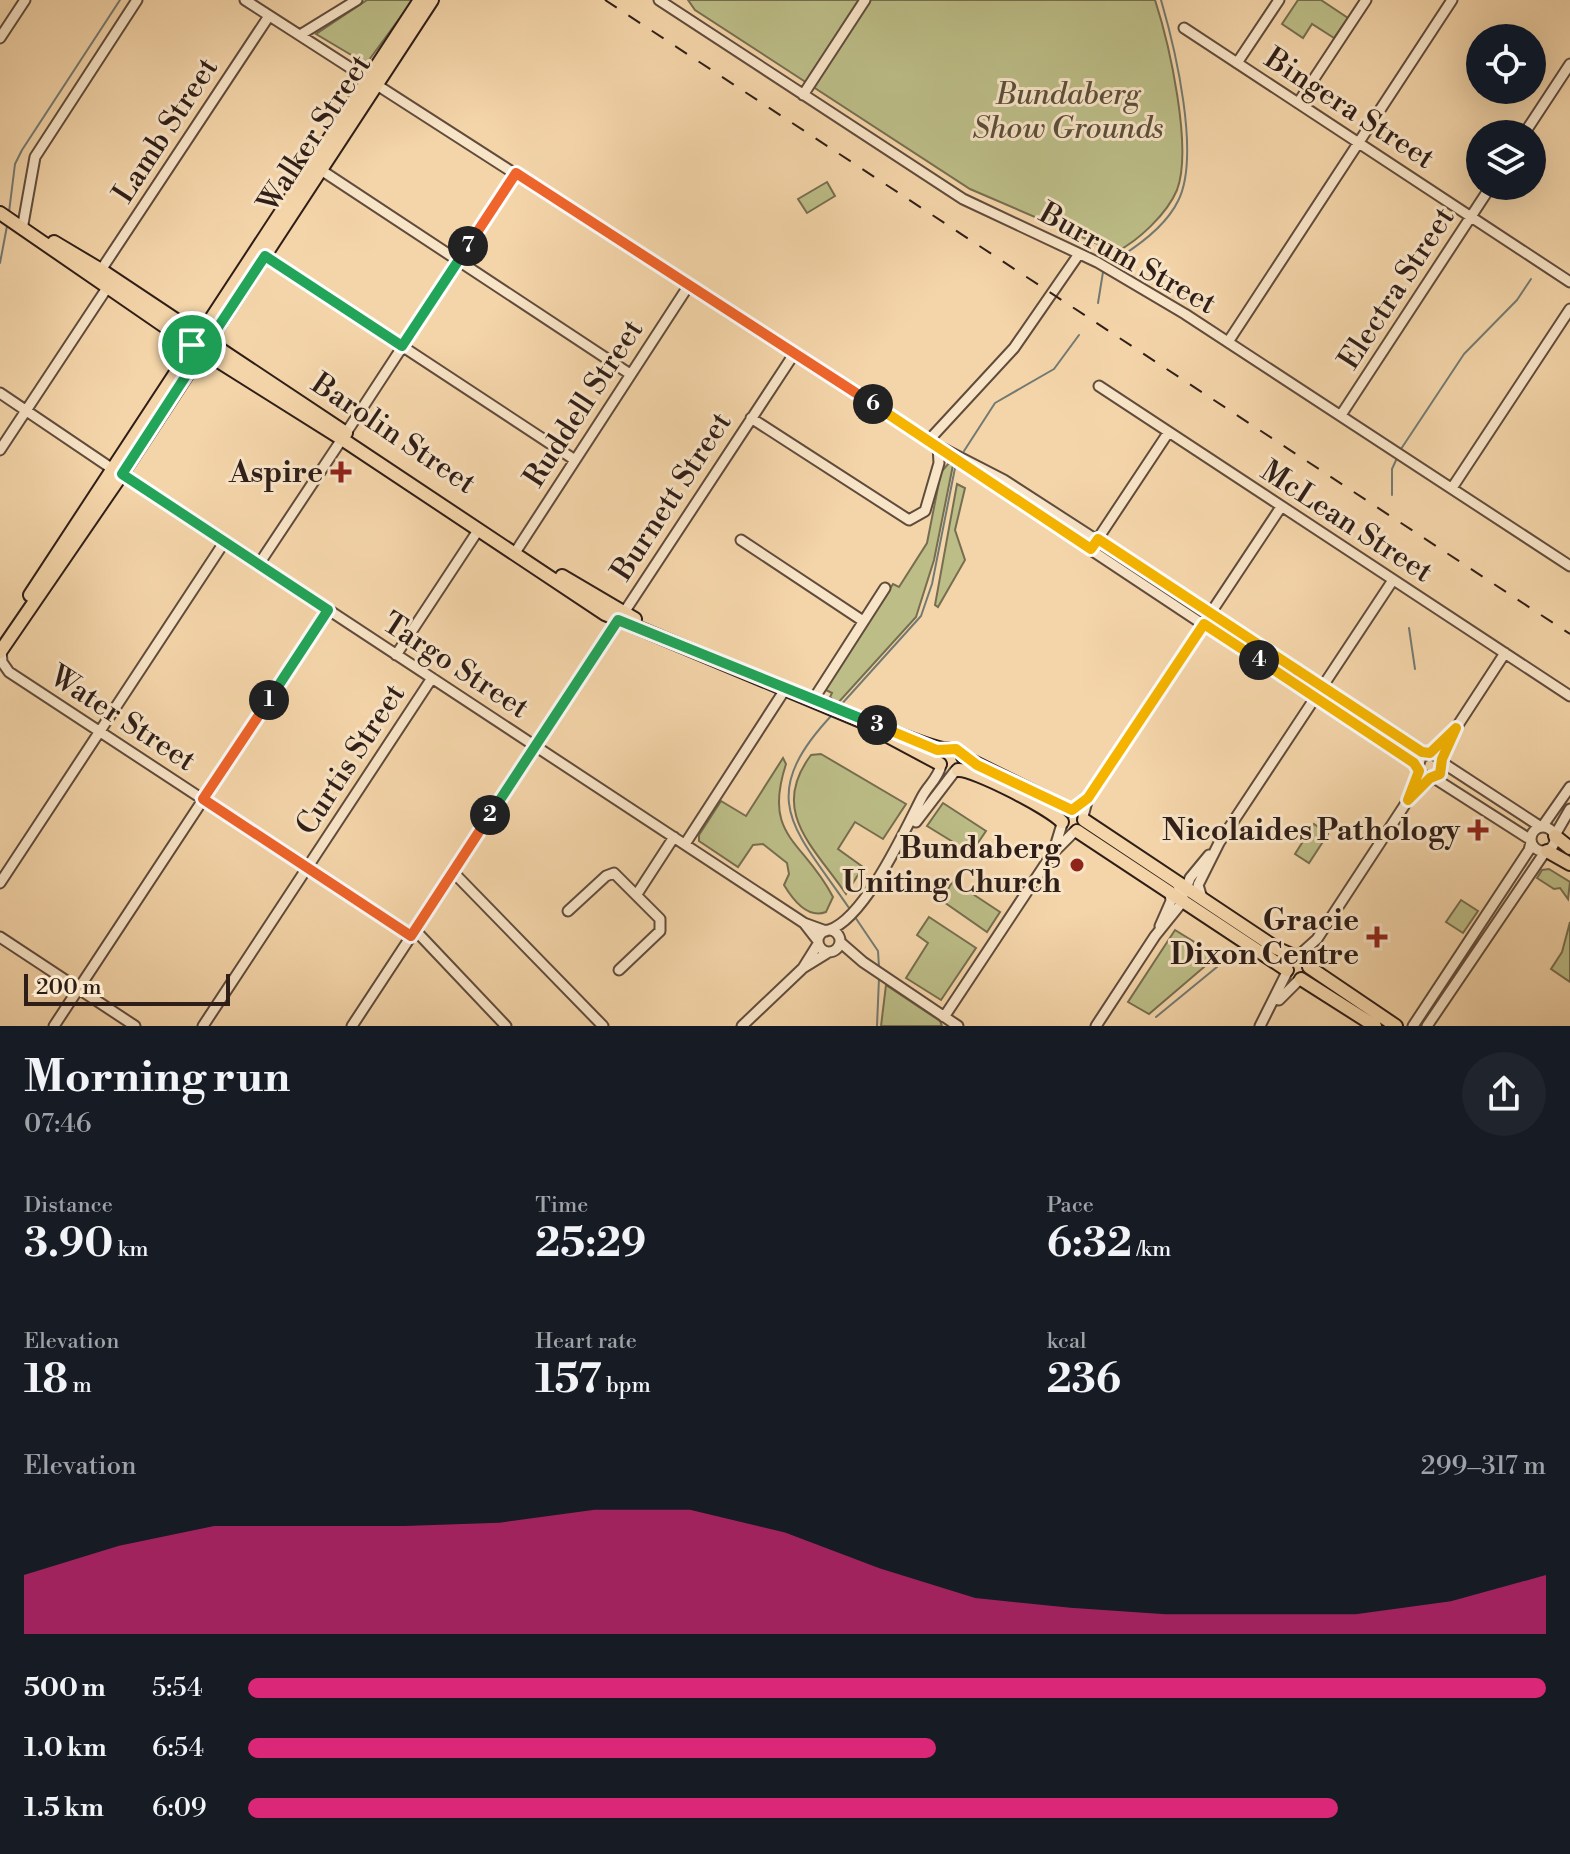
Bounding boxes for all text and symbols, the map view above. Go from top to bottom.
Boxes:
map controls [1466,24,1546,200]
button: locate [1466,24,1546,104]
street label: Bingera Street [1257,39,1442,178]
street label: Walker Street [249,47,380,220]
street label: Lamb Street [105,50,227,211]
park label: Bundaberg Show Grounds [973,76,1163,148]
button: layers [1466,120,1546,200]
street label: Burrum Street [1031,194,1223,323]
street label: Electra Street [1330,200,1464,377]
pin: 7 [448,226,488,266]
text: 7 [462,232,474,259]
pin [158,311,226,379]
street label: Ruddell Street [515,312,652,495]
icon: arrive [170,323,214,367]
street label: Barolin Street [303,364,483,503]
pin: 6 [853,384,893,424]
text: 6 [866,390,880,417]
street label: Burnett Street [603,405,741,589]
street label: McLean Street [1253,452,1440,592]
place label: Aspire [228,454,323,492]
marker: Aspire [330,461,352,483]
street label: Targo Street [375,604,536,728]
pin: 4 [1239,640,1279,680]
text: 4 [1252,646,1266,673]
street label: Water Street [41,657,203,780]
street label: Curtis Street [288,676,414,842]
pin: 1 [249,680,289,720]
text: 1 [264,686,274,713]
pin: 3 [857,705,897,745]
text: 3 [870,711,884,738]
pin: 2 [470,795,510,835]
text: 2 [483,801,497,828]
place label: Nicolaides Pathology [1162,812,1461,850]
marker: Nicolaides Pathology [1467,819,1489,841]
place label: Bundaberg Uniting Church [842,830,1062,902]
marker: Bundaberg Uniting Church [1068,856,1086,874]
place label: Gracie Dixon Centre [1170,902,1359,974]
marker: Gracie Dixon Centre [1366,926,1388,948]
scale bar [24,970,230,1006]
text: 200 m [36,974,102,1001]
text: Morning run [24,1050,290,1105]
button: share [1462,1052,1546,1136]
text: 07:46 [24,1108,91,1140]
text: Distance [24,1192,113,1219]
text: Time [535,1192,588,1219]
text: Pace [1047,1192,1094,1219]
text: 3.90 [24,1219,113,1269]
text: 25:29 [535,1219,646,1269]
text: 6:32 [1047,1219,1132,1269]
text: km [113,1236,149,1263]
text: /km [1132,1236,1171,1263]
text: Elevation [24,1328,119,1355]
text: Heart rate [535,1328,637,1355]
text: kcal [1047,1328,1087,1355]
text: 18 [24,1355,68,1405]
text: 157 [535,1355,602,1405]
text: 236 [1047,1355,1121,1405]
text: m [68,1372,92,1399]
text: bpm [602,1372,651,1399]
text: Elevation [24,1450,137,1482]
text: 299–317 m [1421,1450,1546,1482]
text: 500 m [24,1672,106,1704]
text: 5:54 [152,1672,203,1704]
text: 1.0 km [24,1732,107,1764]
text: 6:54 [152,1732,204,1764]
text: 1.5 km [24,1792,104,1824]
text: 6:09 [152,1792,207,1824]

